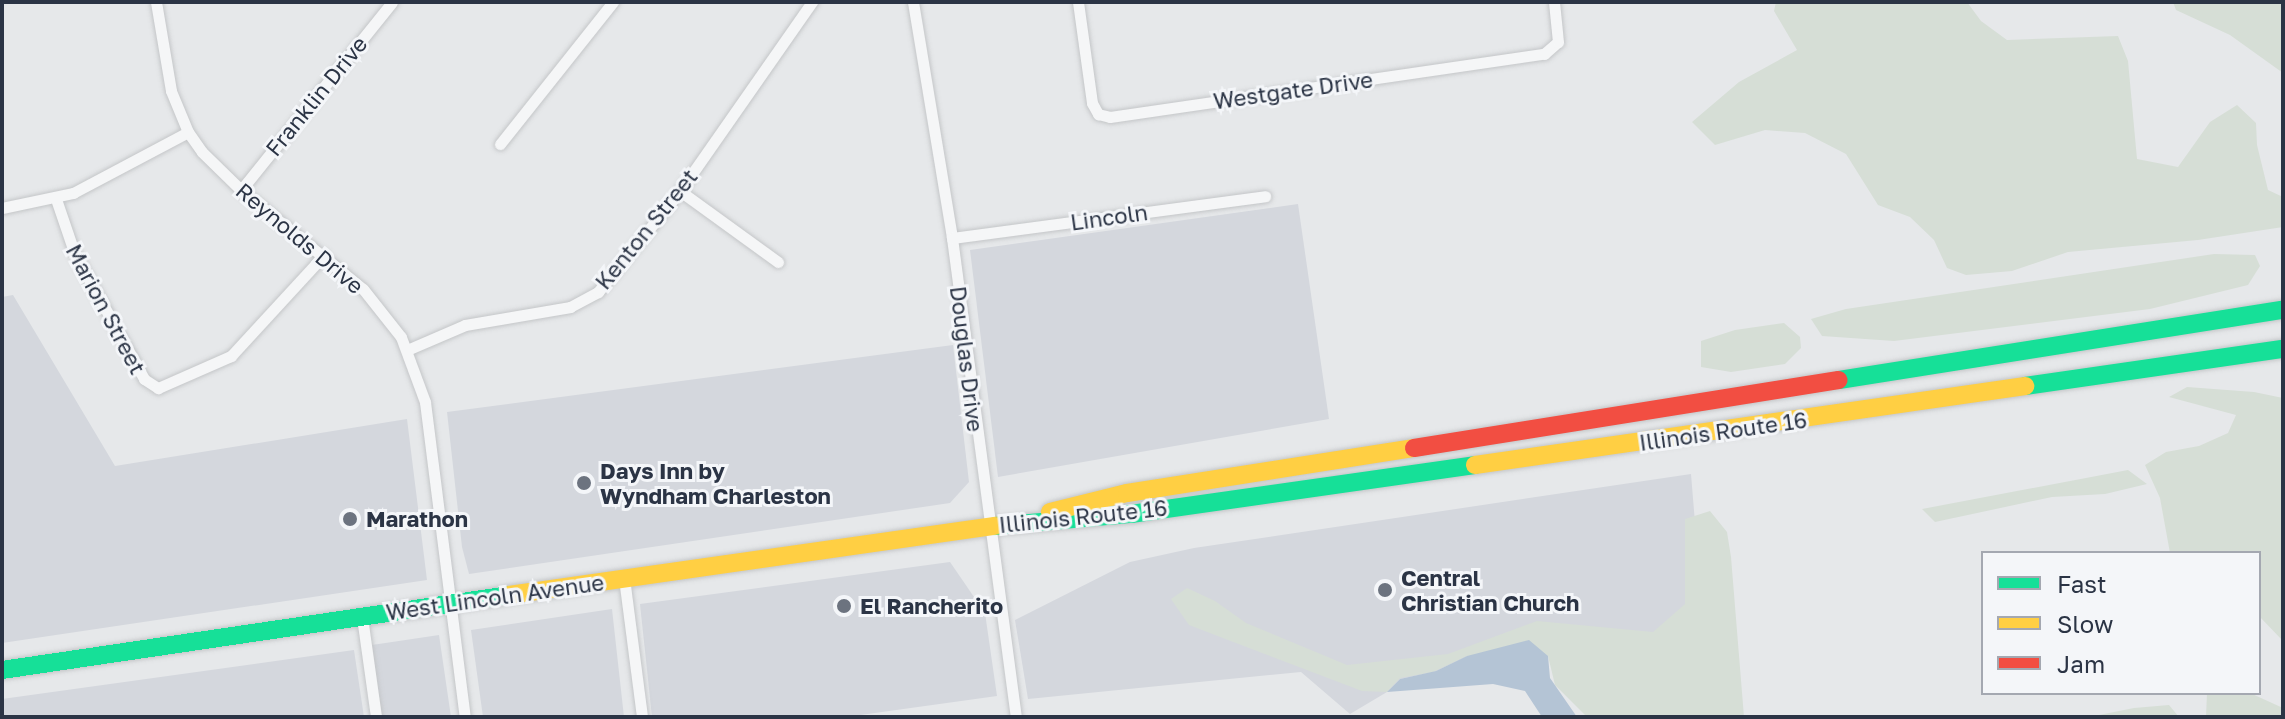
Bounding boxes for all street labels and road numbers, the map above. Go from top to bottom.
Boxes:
street label: Franklin Drive [260,31,372,161]
street label: Westgate Drive [1212,66,1374,114]
street label: Kenton Street [589,164,703,294]
street label: Reynolds Drive [231,177,369,299]
street label: Lincoln [1069,199,1149,235]
street label: Marion Street [61,240,151,378]
street label: Douglas Drive [945,285,989,433]
street label: Illinois Route 16 [1638,406,1808,456]
street label: Illinois Route 16 [998,494,1168,538]
street label: West Lincoln Avenue [384,569,606,625]

